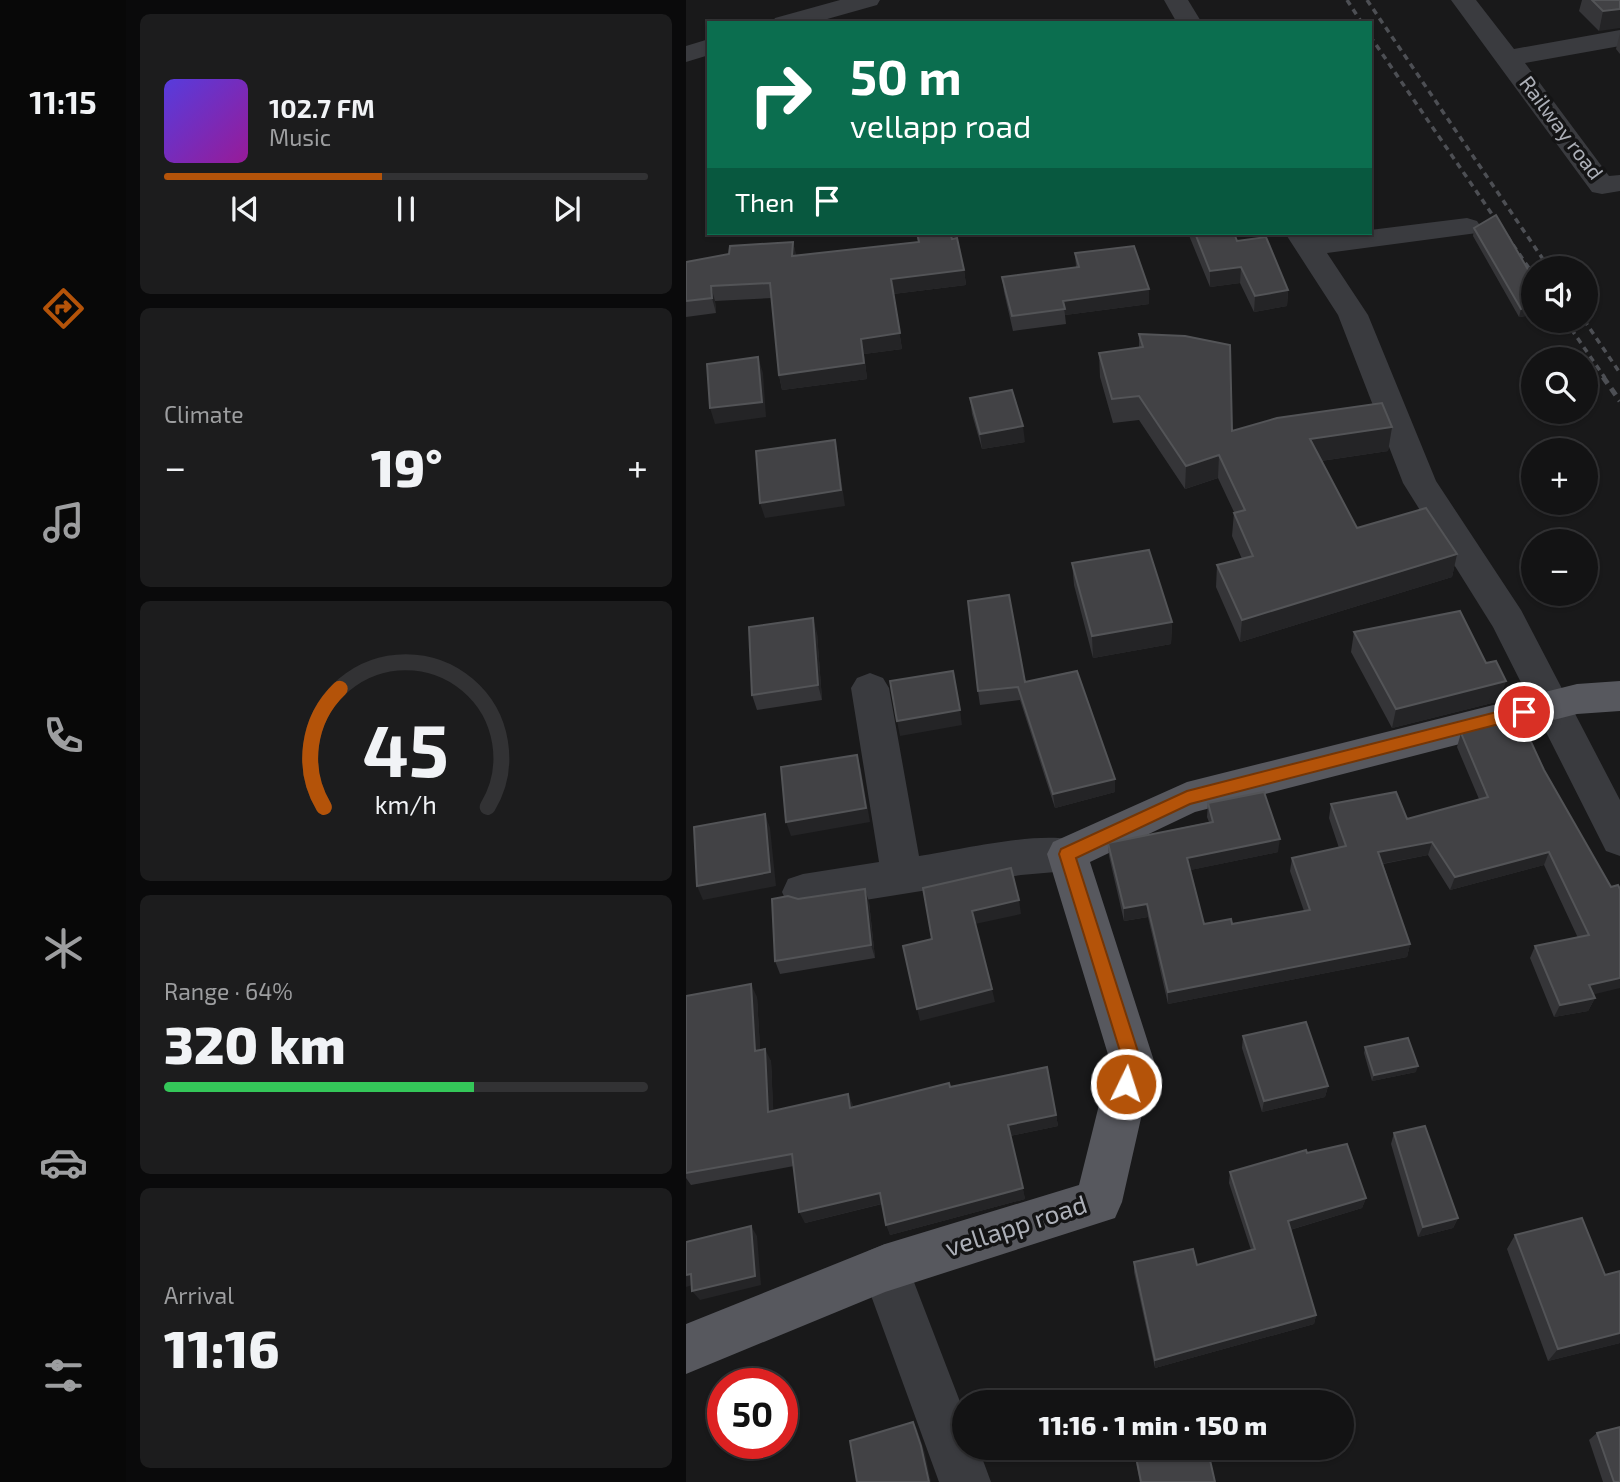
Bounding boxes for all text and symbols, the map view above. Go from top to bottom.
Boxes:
text: 50 m [850,46,962,105]
icon: right [735,49,826,140]
street label: Railway road [1515,70,1609,184]
text: 11:15 [29,82,97,120]
text: 102.7 FM [269,92,375,123]
text: vellapp road [850,106,1031,144]
text: Music [269,123,331,151]
icon: arrive [808,182,846,220]
text: Then [735,186,794,217]
icon: previous [226,190,264,228]
icon: pause [387,190,425,228]
icon: next [548,190,586,228]
map controls [1521,256,1598,606]
button: sound [1521,256,1598,333]
icon: directions [39,284,88,333]
button: search [1521,347,1598,424]
text: Climate [164,400,244,428]
text: 19° [371,435,443,497]
button: + [1521,438,1598,515]
text: − [164,443,186,489]
text: + [627,443,648,489]
icon: music [39,498,88,547]
button: − [1521,529,1598,606]
pin [1494,682,1554,742]
icon: arrive [1505,693,1543,731]
text: 45 [363,704,449,792]
icon: phone [39,711,88,760]
text: km/h [375,789,437,819]
icon: climate [39,924,88,973]
text: Range · 64% [164,977,293,1005]
text: 320 km [164,1012,346,1074]
position arrow [1089,1047,1163,1121]
icon: car [39,1138,88,1187]
street label: vellapp road [941,1187,1090,1262]
text: Arrival [164,1281,234,1309]
text: 11:16 [164,1316,280,1378]
icon: filters [39,1351,88,1400]
speed limit sign: 50 [707,1368,798,1459]
text: 11:16 · 1 min · 150 m [1039,1409,1267,1440]

